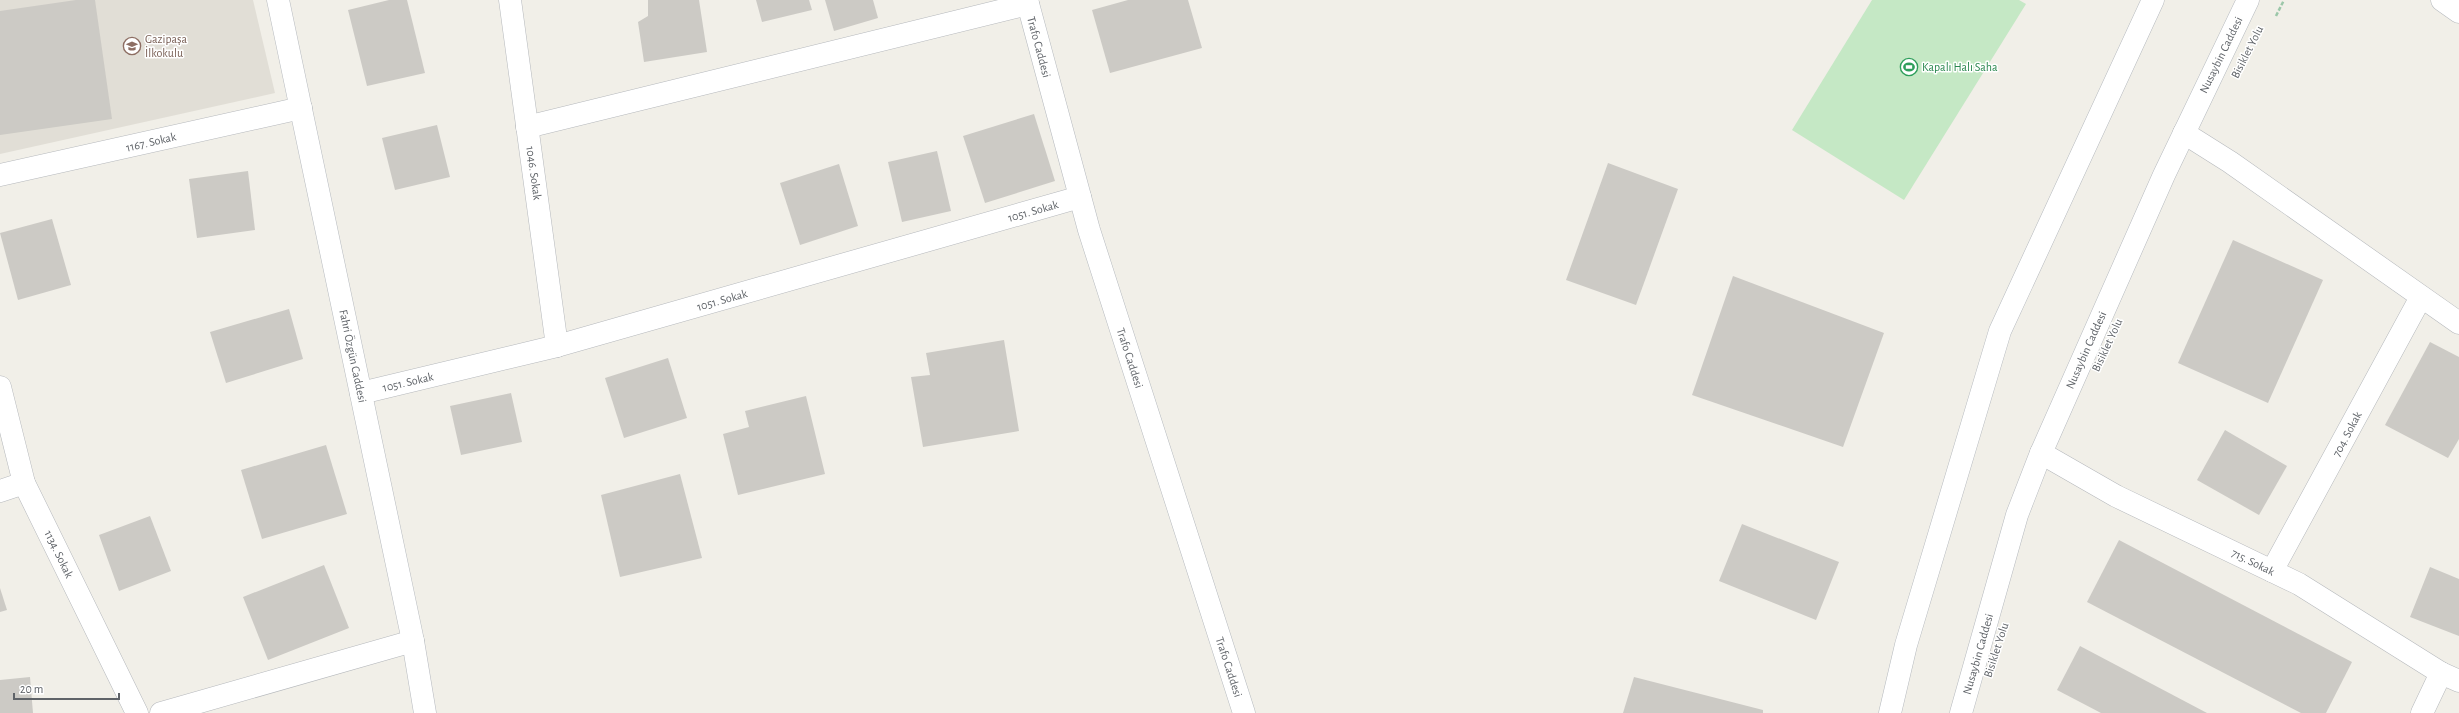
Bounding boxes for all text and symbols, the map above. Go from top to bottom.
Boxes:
street label: Trafo Caddesi [1025,15,1053,79]
street label: Nusaybin Caddesi [2197,15,2246,96]
street label: Bisiklet Yolu [2229,24,2265,80]
place label: Gazipaşa İlkokulu [145,33,188,59]
school or university icon: Gazipaşa İlkokulu [122,36,142,56]
sports icon: Kapalı Halı Saha [1899,57,1919,77]
place label: Kapalı Halı Saha [1922,61,1998,73]
street label: 1167. Sokak [125,130,178,154]
street label: 1046. Sokak [524,145,544,201]
street label: 1051. Sokak [1006,198,1060,224]
street label: 1051. Sokak [695,287,749,313]
street label: Fahri Özgün Caddesi [337,308,370,404]
street label: Nusaybin Caddesi [2064,309,2109,391]
street label: Bisiklet Yolu [2090,317,2124,373]
street label: Trafo Caddesi [1115,326,1145,390]
street label: 1051. Sokak [381,370,435,394]
street label: 704. Sokak [2330,409,2364,459]
street label: 1134. Sokak [42,528,76,580]
street label: 715. Sokak [2229,546,2277,578]
street label: Nusaybin Caddesi [1961,612,1996,696]
street label: Bisiklet Yolu [1981,621,2011,679]
street label: Trafo Caddesi [1214,635,1244,699]
scale bar [14,675,119,701]
text: 20 m [20,683,43,695]

